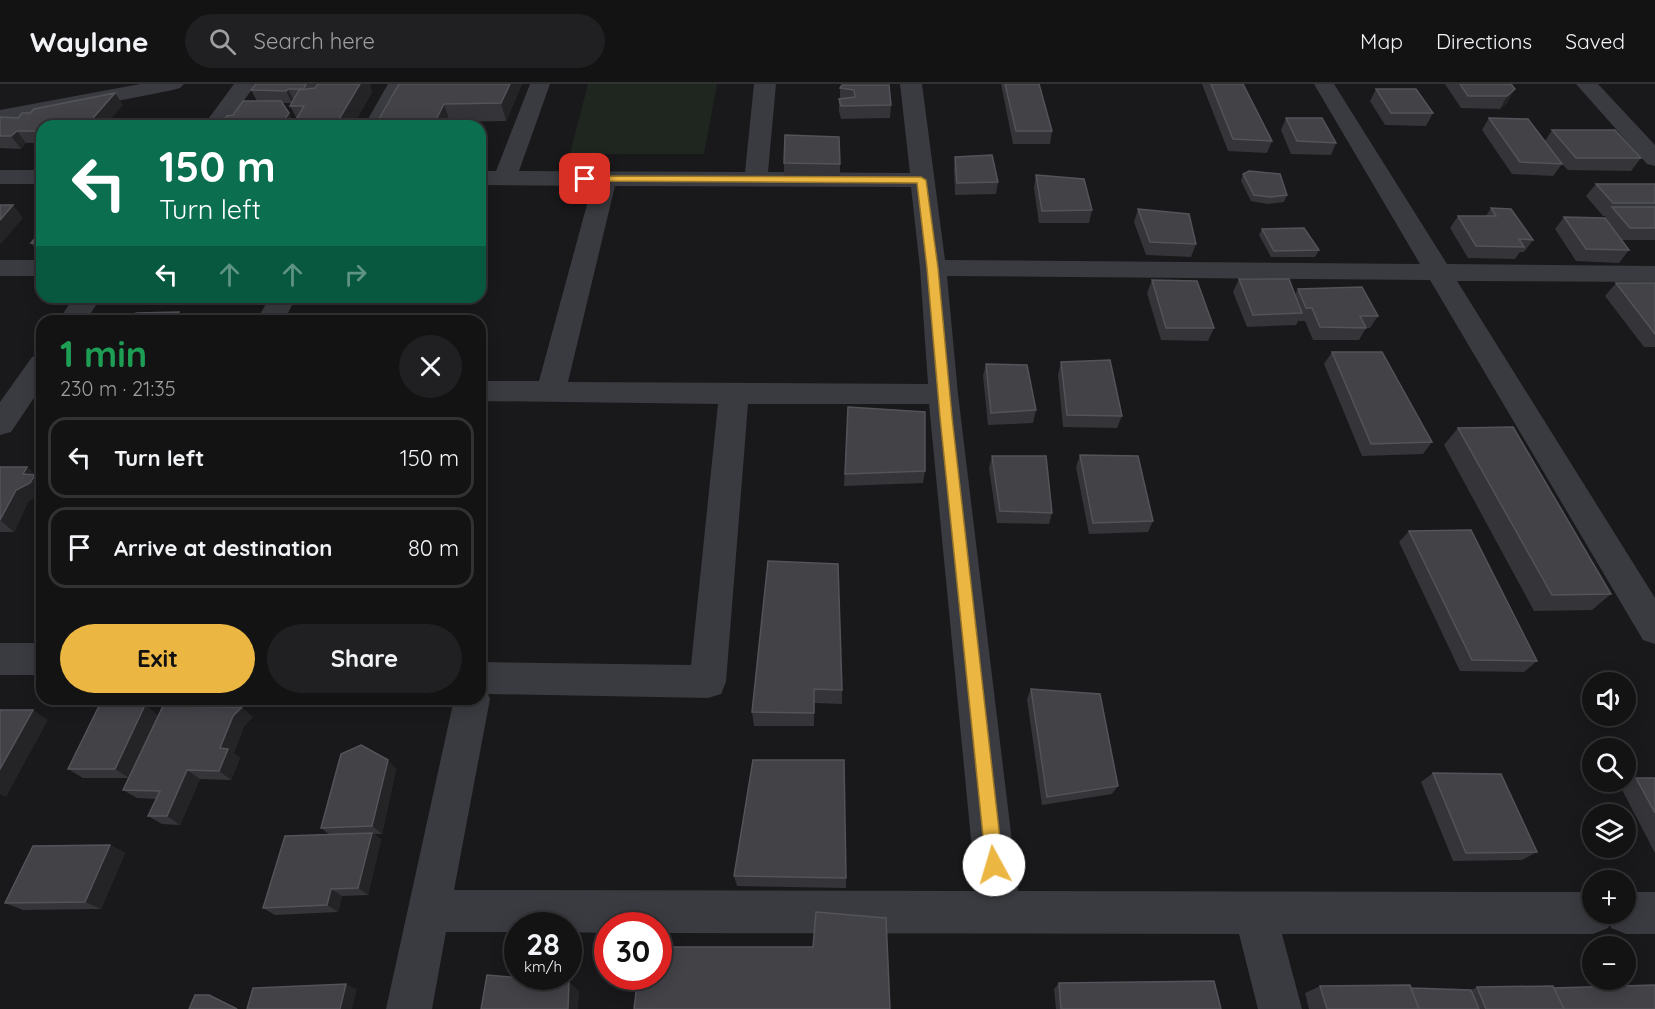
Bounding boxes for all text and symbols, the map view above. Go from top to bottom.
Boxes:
search box [185,14,605,68]
text: Waylane [30,24,149,59]
icon: search [206,25,239,58]
text: Search here [254,27,375,55]
text: Map [1360,28,1403,54]
text: Directions [1436,28,1532,54]
text: Saved [1565,28,1625,54]
text: 150 m [159,140,276,193]
icon: left [60,144,138,222]
pin [559,153,610,204]
icon: arrive [568,162,601,195]
text: Turn left [159,192,261,226]
icon: left [150,258,183,291]
icon: ahead [213,258,246,291]
icon: ahead [276,258,309,291]
icon: right [339,258,372,291]
text: 1 min [60,331,147,376]
button: close [399,335,462,398]
text: 230 m · 21:35 [60,376,176,401]
icon: left [63,441,96,474]
text: Turn left [114,444,204,472]
text: 150 m [400,444,459,472]
icon: arrive [63,531,96,564]
text: Arrive at destination [114,534,332,562]
text: 80 m [408,534,459,562]
button: Exit [60,624,255,693]
button: Share [267,624,462,693]
map controls [1582,672,1636,990]
button: sound [1582,672,1636,726]
button: search [1582,738,1636,792]
button: layers [1582,804,1636,858]
position arrow [962,833,1026,897]
button: + [1582,870,1636,924]
speed limit sign: 30 [594,912,672,990]
text: 28 [526,925,560,963]
button: − [1582,936,1636,990]
text: km/h [524,957,562,976]

